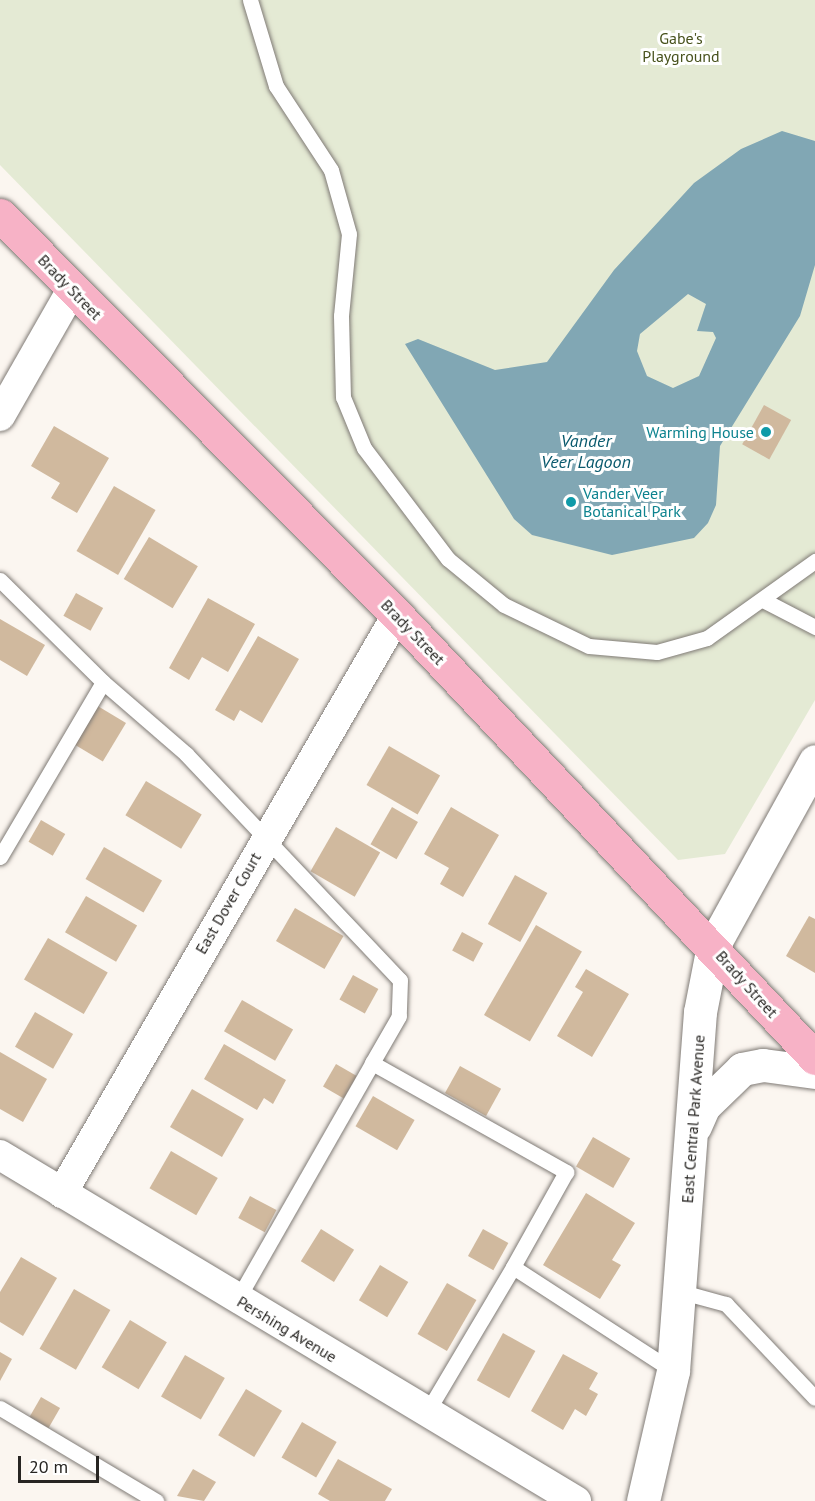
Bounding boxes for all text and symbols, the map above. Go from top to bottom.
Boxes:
park label: Gabe's Playground [642,28,720,66]
street label: Brady Street [34,250,106,324]
place label: Warming House [646,422,754,442]
marker: Warming House [759,425,773,439]
water label: Vander Veer Lagoon [541,431,631,474]
place label: Vander Veer Botanical Park [583,483,681,521]
marker: Vander Veer Botanical Park [564,495,578,509]
street label: Brady Street [377,595,449,669]
street label: East Dover Court [191,849,265,957]
street label: Brady Street [712,946,782,1022]
street label: East Central Park Avenue [678,1034,708,1204]
street label: Pershing Avenue [233,1292,341,1366]
scale bar [21,1444,102,1482]
text: 20 m [29,1455,68,1478]

